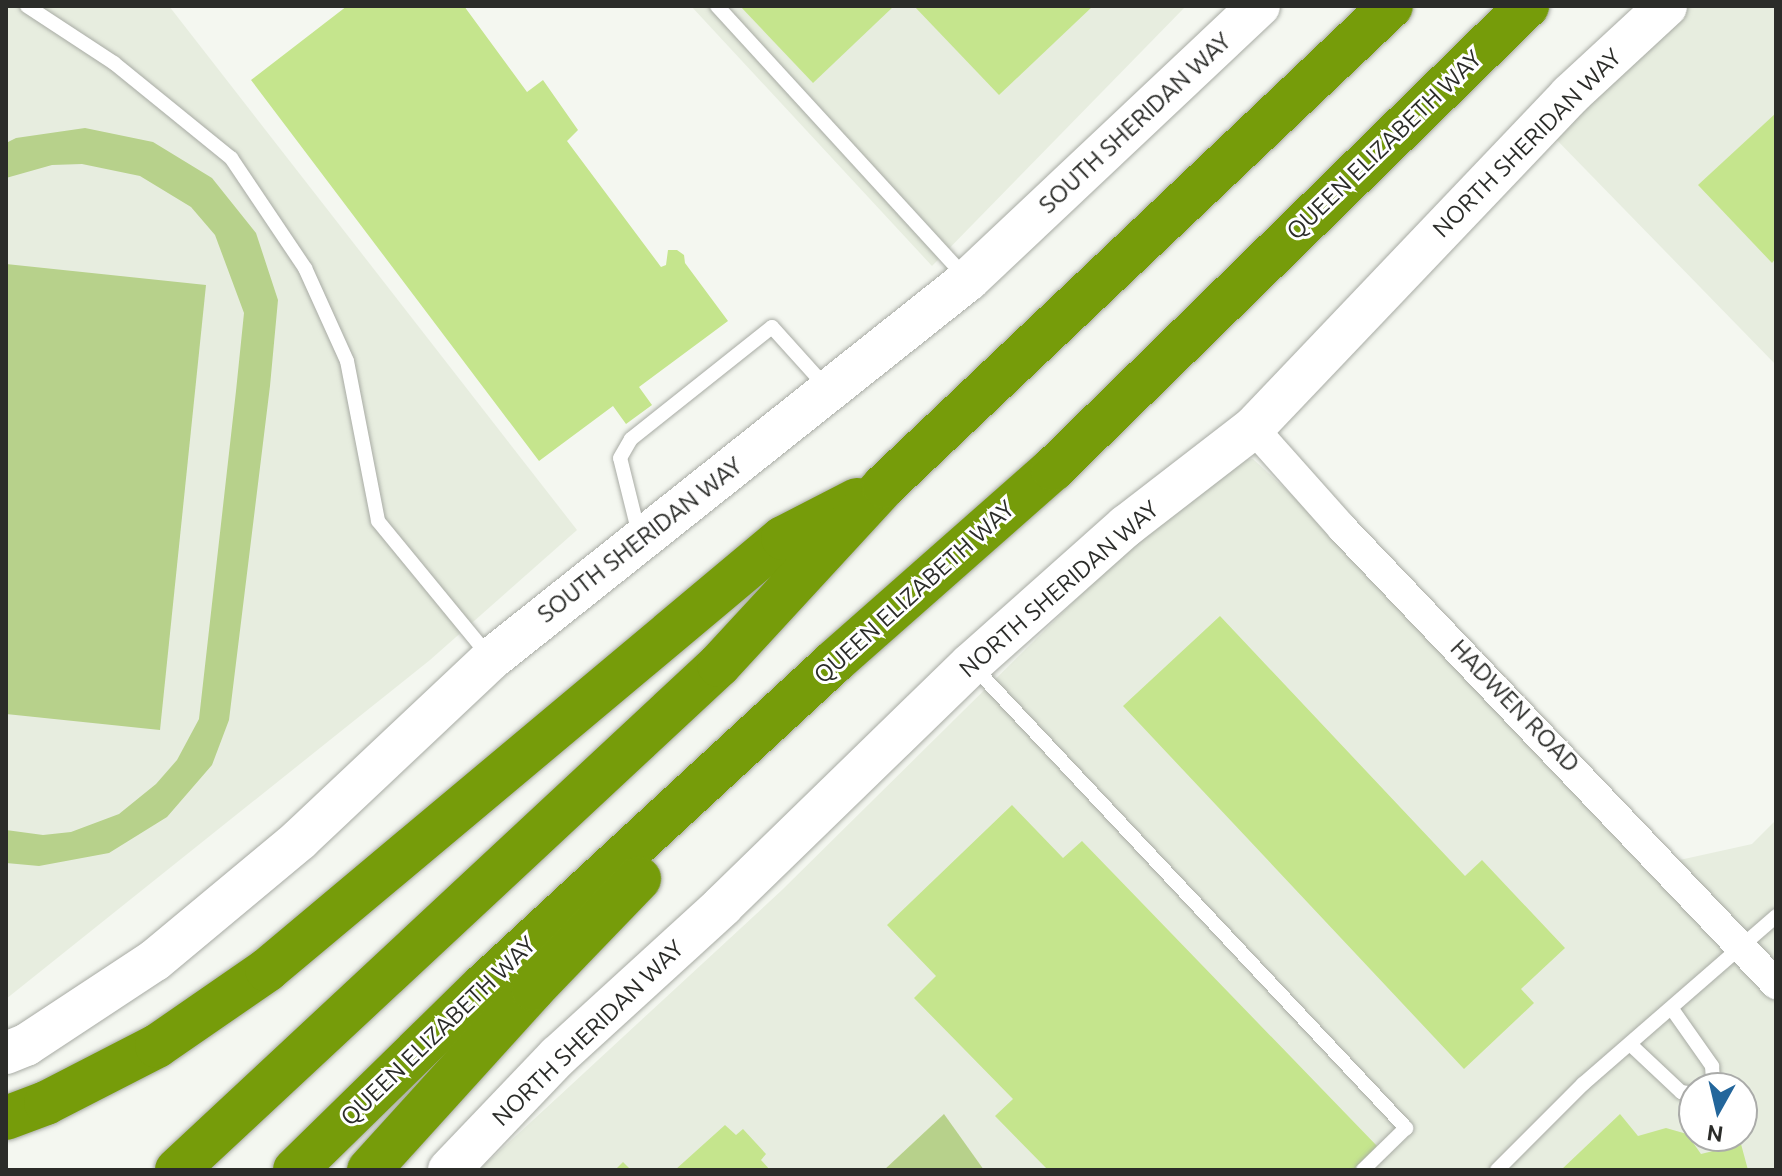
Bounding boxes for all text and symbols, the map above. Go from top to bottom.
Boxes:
street label: SOUTH SHERIDAN WAY [1033,27,1237,219]
street label: NORTH SHERIDAN WAY [1427,43,1627,243]
street label: QUEEN ELIZABETH WAY [1280,44,1488,246]
street label: SOUTH SHERIDAN WAY [532,451,748,629]
street label: QUEEN ELIZABETH WAY [808,494,1020,690]
street label: NORTH SHERIDAN WAY [953,495,1165,683]
street label: HADWEN ROAD [1444,634,1586,778]
street label: QUEEN ELIZABETH WAY [334,930,542,1132]
street label: NORTH SHERIDAN WAY [486,934,690,1132]
north arrow [1678,1072,1758,1152]
text: N [1705,1121,1725,1148]

